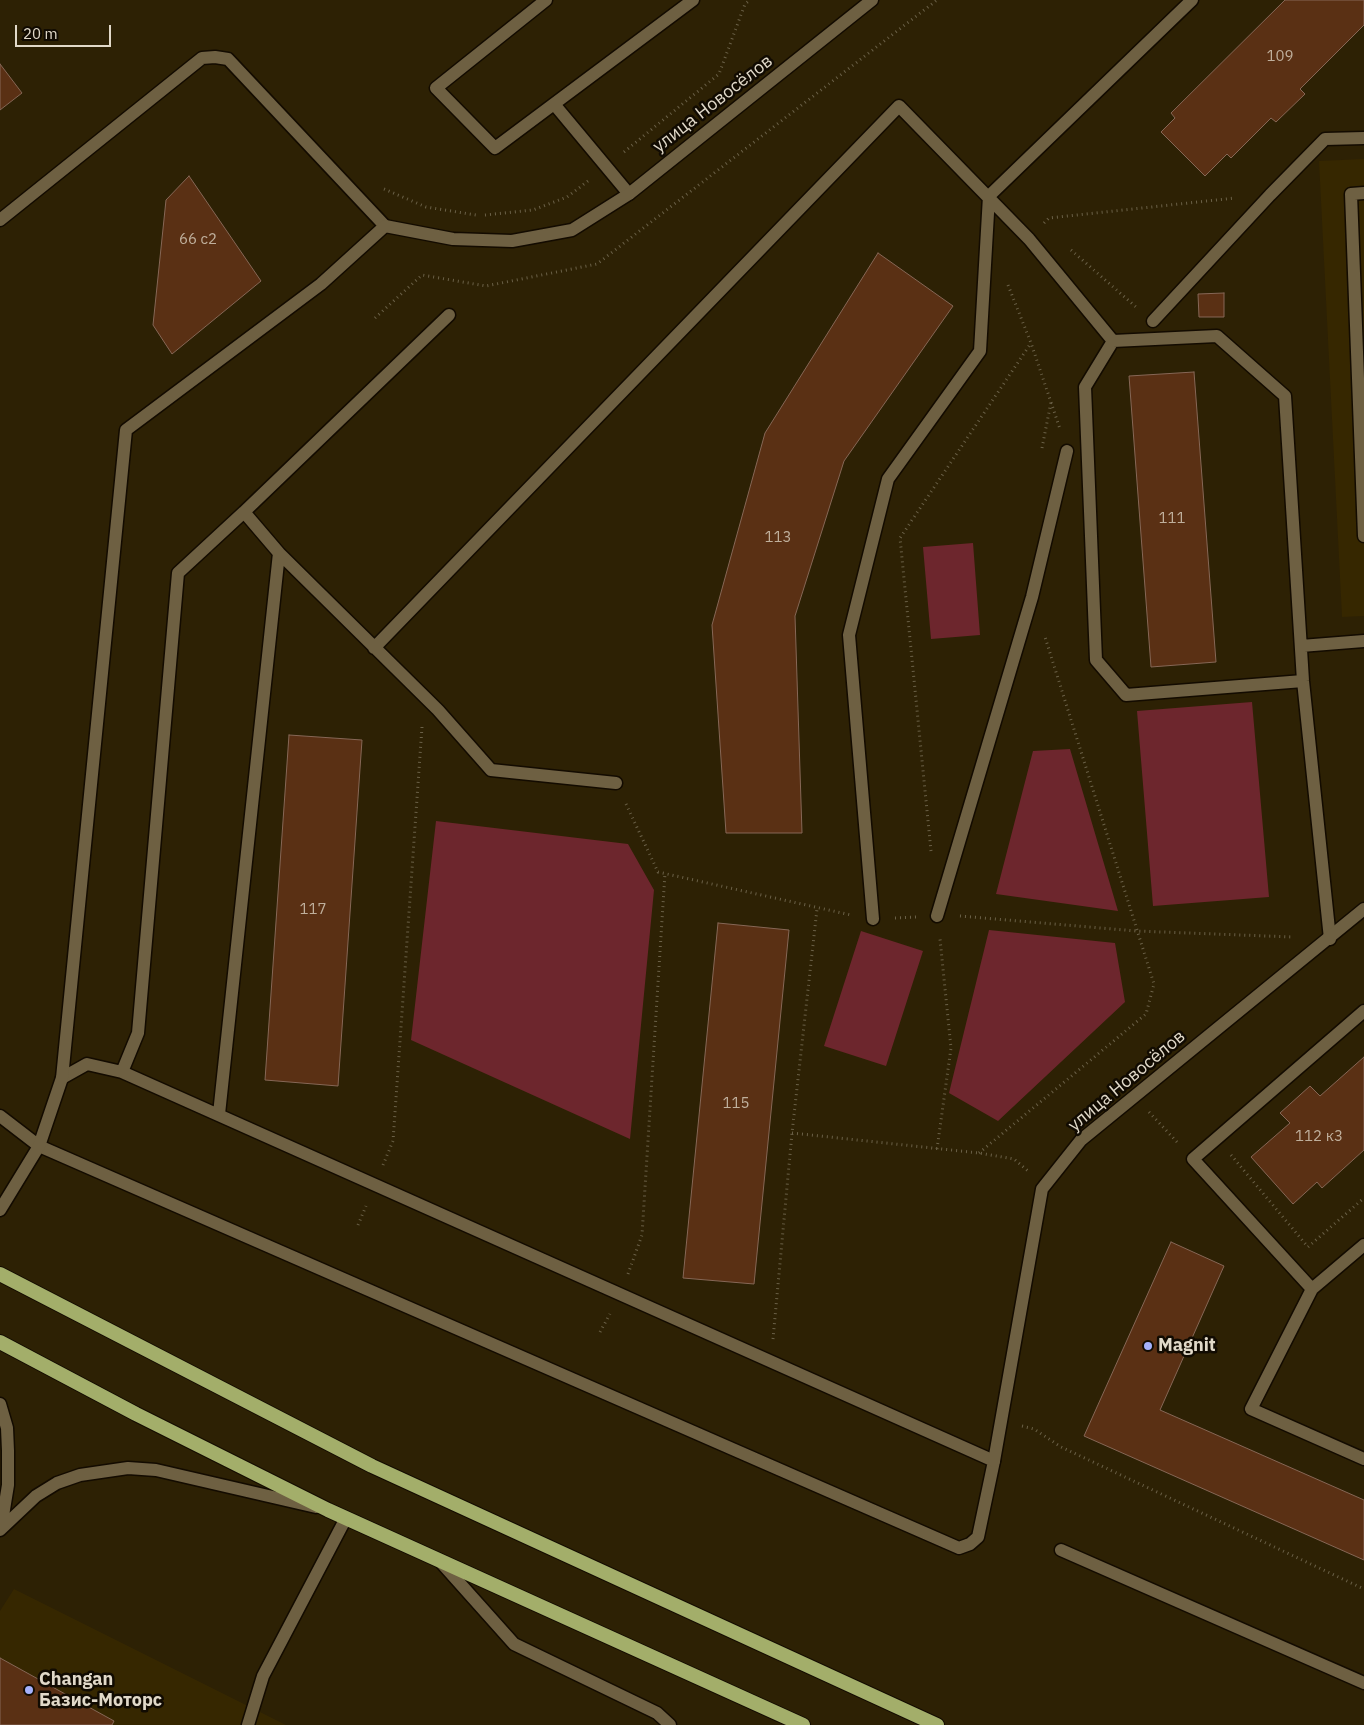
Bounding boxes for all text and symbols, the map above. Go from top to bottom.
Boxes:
scale bar [18,15,114,47]
text: 20 m [23,24,58,43]
house number: 109 [1267,48,1293,66]
street label: улица Новосёлов [649,50,777,158]
house number: 66 с2 [179,231,217,249]
house number: 111 [1159,510,1185,528]
house number: 113 [765,529,791,547]
house number: 117 [300,901,326,919]
street label: улица Новосёлов [1064,1026,1190,1136]
house number: 115 [723,1095,749,1113]
house number: 112 к3 [1295,1128,1343,1146]
place label: Magnit [1158,1335,1216,1357]
marker: Magnit [1142,1340,1154,1352]
place label: Changan Базис-Моторс [39,1669,162,1712]
marker: Changan Базис-Моторс [23,1684,35,1696]

